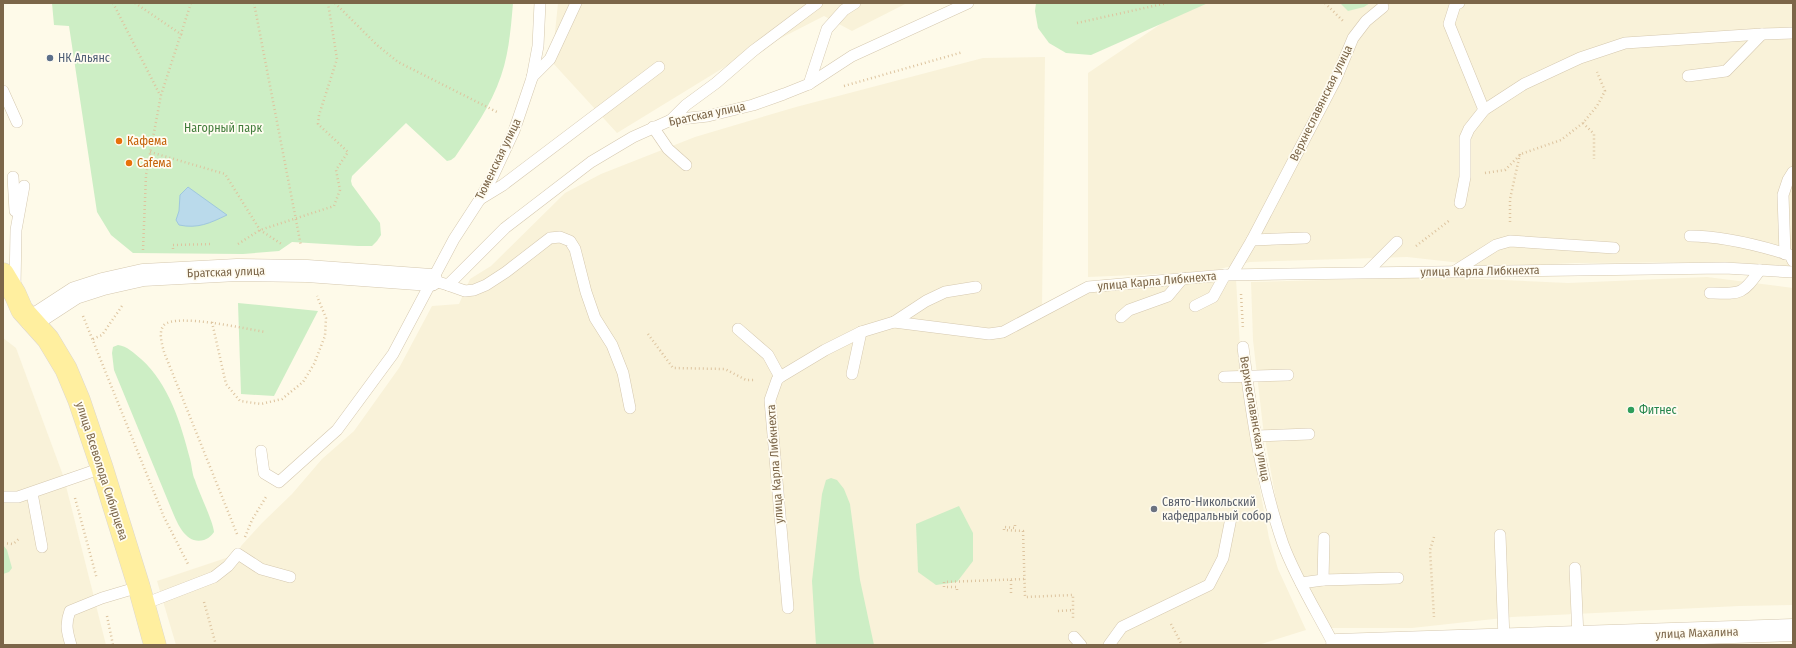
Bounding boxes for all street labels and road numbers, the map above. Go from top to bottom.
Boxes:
street label: Верхнеславянская улица [1287,43,1355,163]
street label: Братская улица [667,99,747,129]
street label: Тюменская улица [472,116,524,202]
street label: улица Карла Либкнехта [1420,263,1540,279]
street label: Братская улица [187,264,265,280]
street label: улица Карла Либкнехта [1097,269,1217,293]
street label: Верхнеславянская улица [1237,355,1273,483]
street label: улица Всеволода Сибирцева [73,400,131,542]
street label: улица Карла Либкнехта [764,404,786,524]
street label: улица Махалина [1655,625,1739,641]

